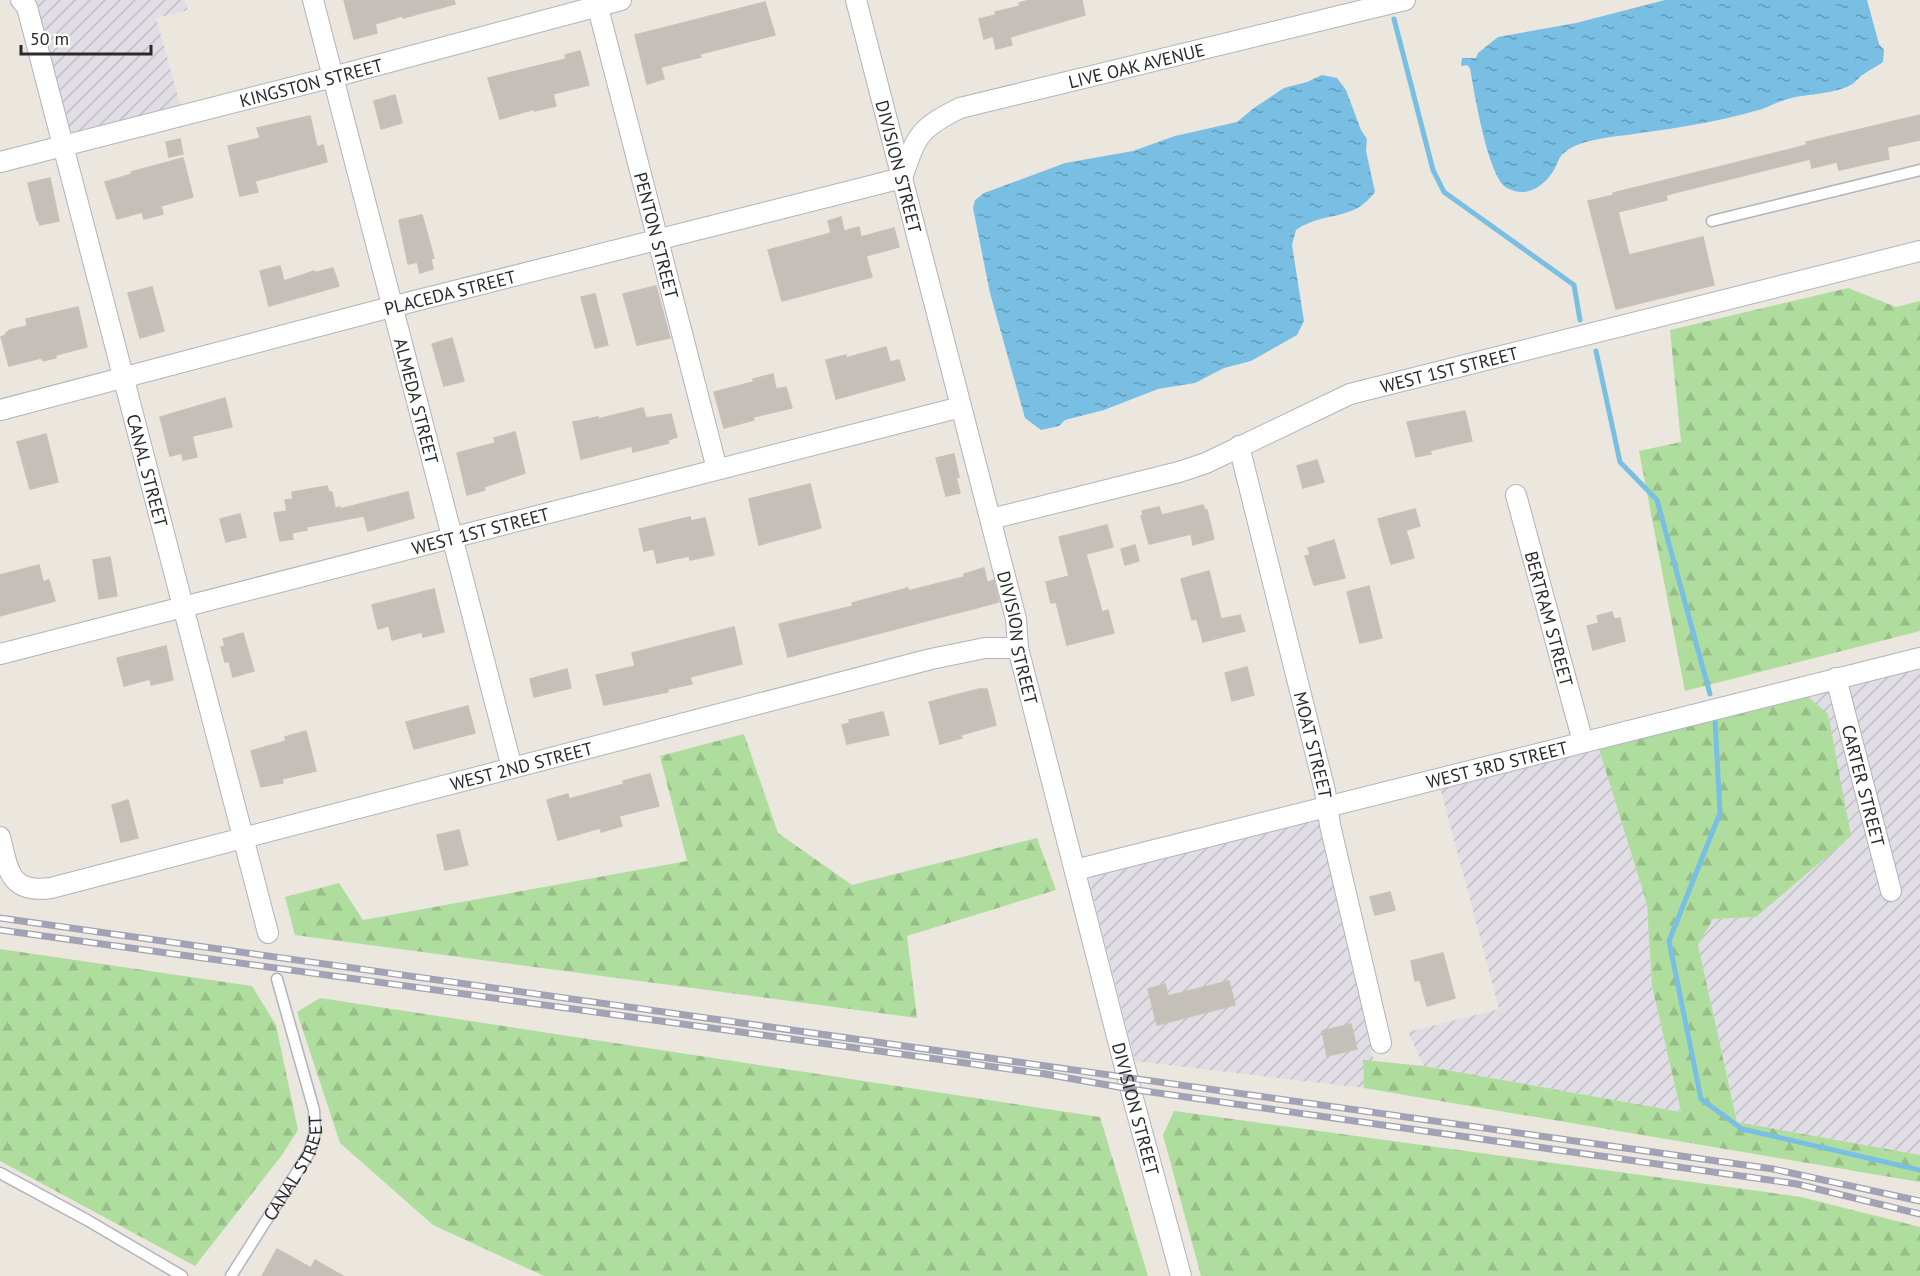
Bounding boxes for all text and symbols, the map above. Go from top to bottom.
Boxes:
scale bar [21,18,152,56]
text: 50 m [30,27,69,50]
street label: LIVE OAK AVENUE [1066,38,1207,93]
street label: KINGSTON STREET [237,53,385,112]
street label: DIVISION STREET [871,98,927,235]
street label: PENTON STREET [629,170,684,301]
street label: PLACEDA STREET [381,264,518,320]
street label: ALMEDA STREET [389,335,444,466]
street label: WEST 1ST STREET [1378,341,1520,398]
street label: CANAL STREET [122,411,173,529]
street label: WEST 1ST STREET [409,502,552,559]
street label: BERTRAM STREET [1520,548,1579,689]
street label: DIVISION STREET [992,568,1043,707]
street label: MOAT STREET [1289,689,1337,800]
street label: CARTER STREET [1837,722,1890,849]
street label: WEST 3RD STREET [1424,735,1570,793]
street label: WEST 2ND STREET [448,736,595,795]
street label: DIVISION STREET [1107,1040,1165,1177]
street label: CANAL STREET [258,1115,327,1225]

